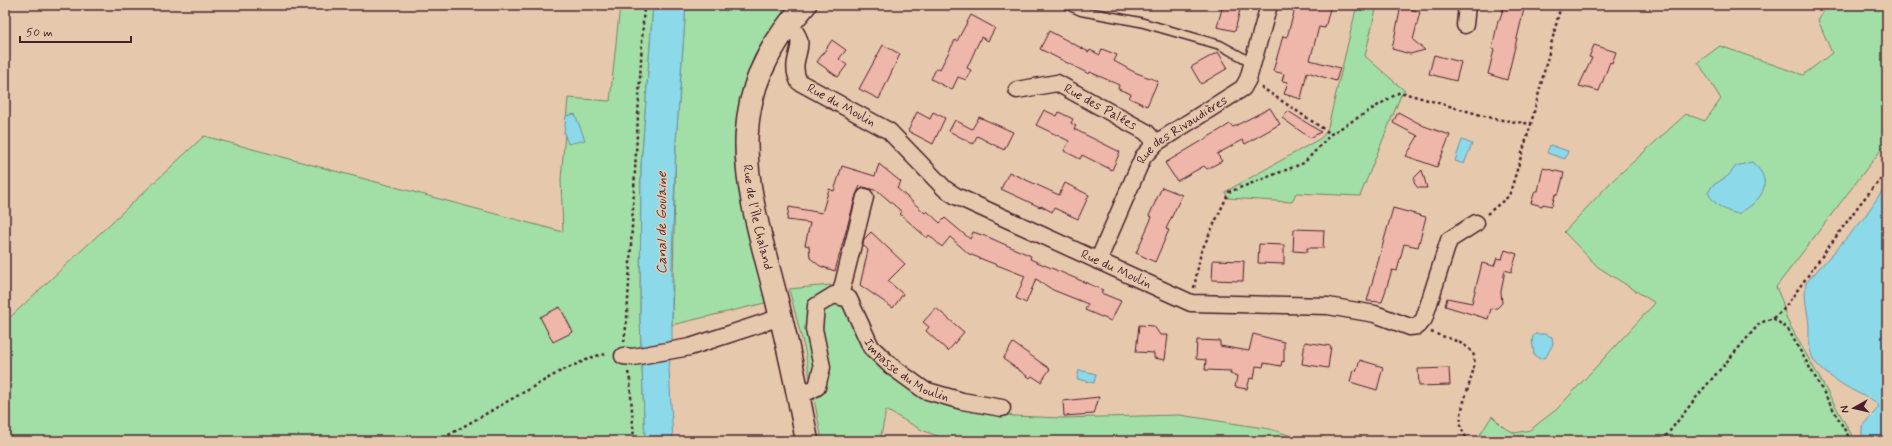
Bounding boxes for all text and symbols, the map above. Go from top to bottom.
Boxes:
scale bar [20,18,131,44]
text: 50 m [26,25,53,41]
street label: Rue du Moulin [804,79,879,131]
street label: Rue des Palées [1061,80,1140,134]
street label: Rue des Rivaudières [1133,91,1231,166]
street label: Rue de l'Île Chaland [739,164,777,272]
water label: Canal de Goulaine [653,171,671,274]
street label: Rue du Moulin [1078,246,1154,292]
street label: Impasse du Moulin [860,336,951,405]
north arrow [1834,388,1874,428]
text: N [1838,405,1853,414]

